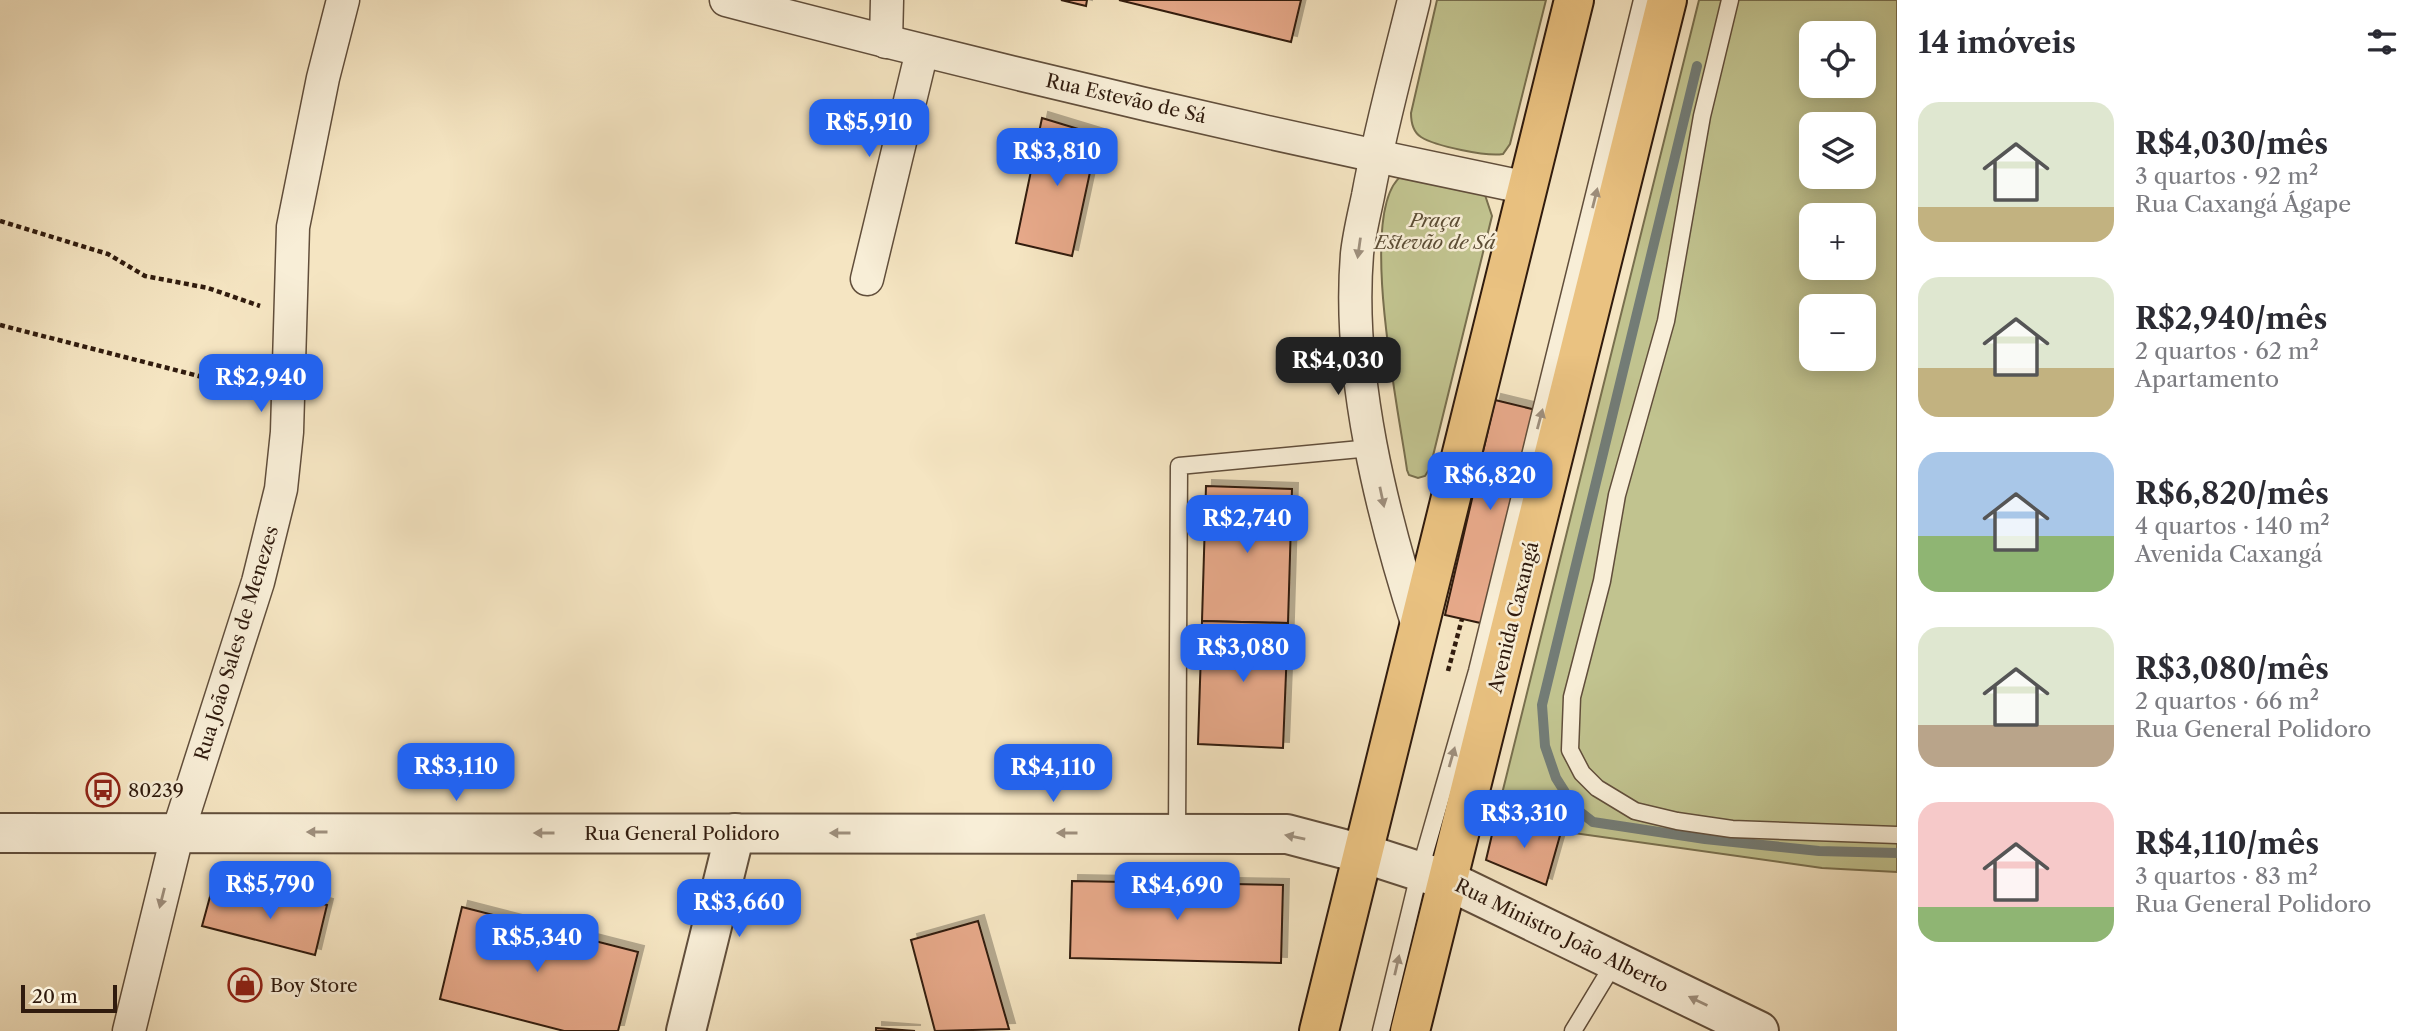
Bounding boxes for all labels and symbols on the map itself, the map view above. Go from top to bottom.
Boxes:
street label: Rua Estevão de Sá [1044,69,1208,128]
pin: R$5,910 [804,100,934,159]
pin: R$3,810 [992,128,1122,188]
one-way arrow [1590,187,1601,209]
park label: Praça Estevão de Sá [1372,209,1496,254]
one-way arrow [1353,237,1364,259]
pin: R$4,030 [1273,338,1403,397]
pin: R$2,940 [196,354,326,414]
one-way arrow [1535,407,1546,429]
pin: R$6,820 [1425,452,1555,512]
one-way arrow [1376,487,1387,509]
pin: R$2,740 [1182,496,1312,555]
street label: Rua João Sales de Menezes [190,523,283,763]
street label: Avenida Caxangá [1483,539,1543,696]
pin: R$3,080 [1178,624,1308,684]
pin: R$3,110 [391,744,521,803]
pin: R$4,110 [988,744,1118,804]
one-way arrow [1448,746,1458,767]
bus stop icon: 80239 [84,771,122,809]
place label: 80239 [128,779,184,802]
pin: R$3,310 [1459,790,1589,850]
street label: Rua General Polidoro [584,822,780,845]
one-way arrow [305,826,327,838]
one-way arrow [533,827,555,839]
one-way arrow [829,827,851,839]
one-way arrow [1056,827,1078,839]
one-way arrow [1284,831,1306,842]
pin: R$5,790 [205,862,335,921]
pin: R$4,690 [1112,862,1242,922]
street label: Rua Ministro João Alberto [1451,874,1672,997]
pin: R$3,660 [674,880,804,939]
one-way arrow [156,888,167,910]
pin: R$5,340 [472,914,602,974]
one-way arrow [1391,954,1402,976]
shop icon: Boy Store [226,966,264,1004]
place label: Boy Store [270,974,358,997]
scale bar [21,982,117,1014]
one-way arrow [1688,995,1708,1006]

